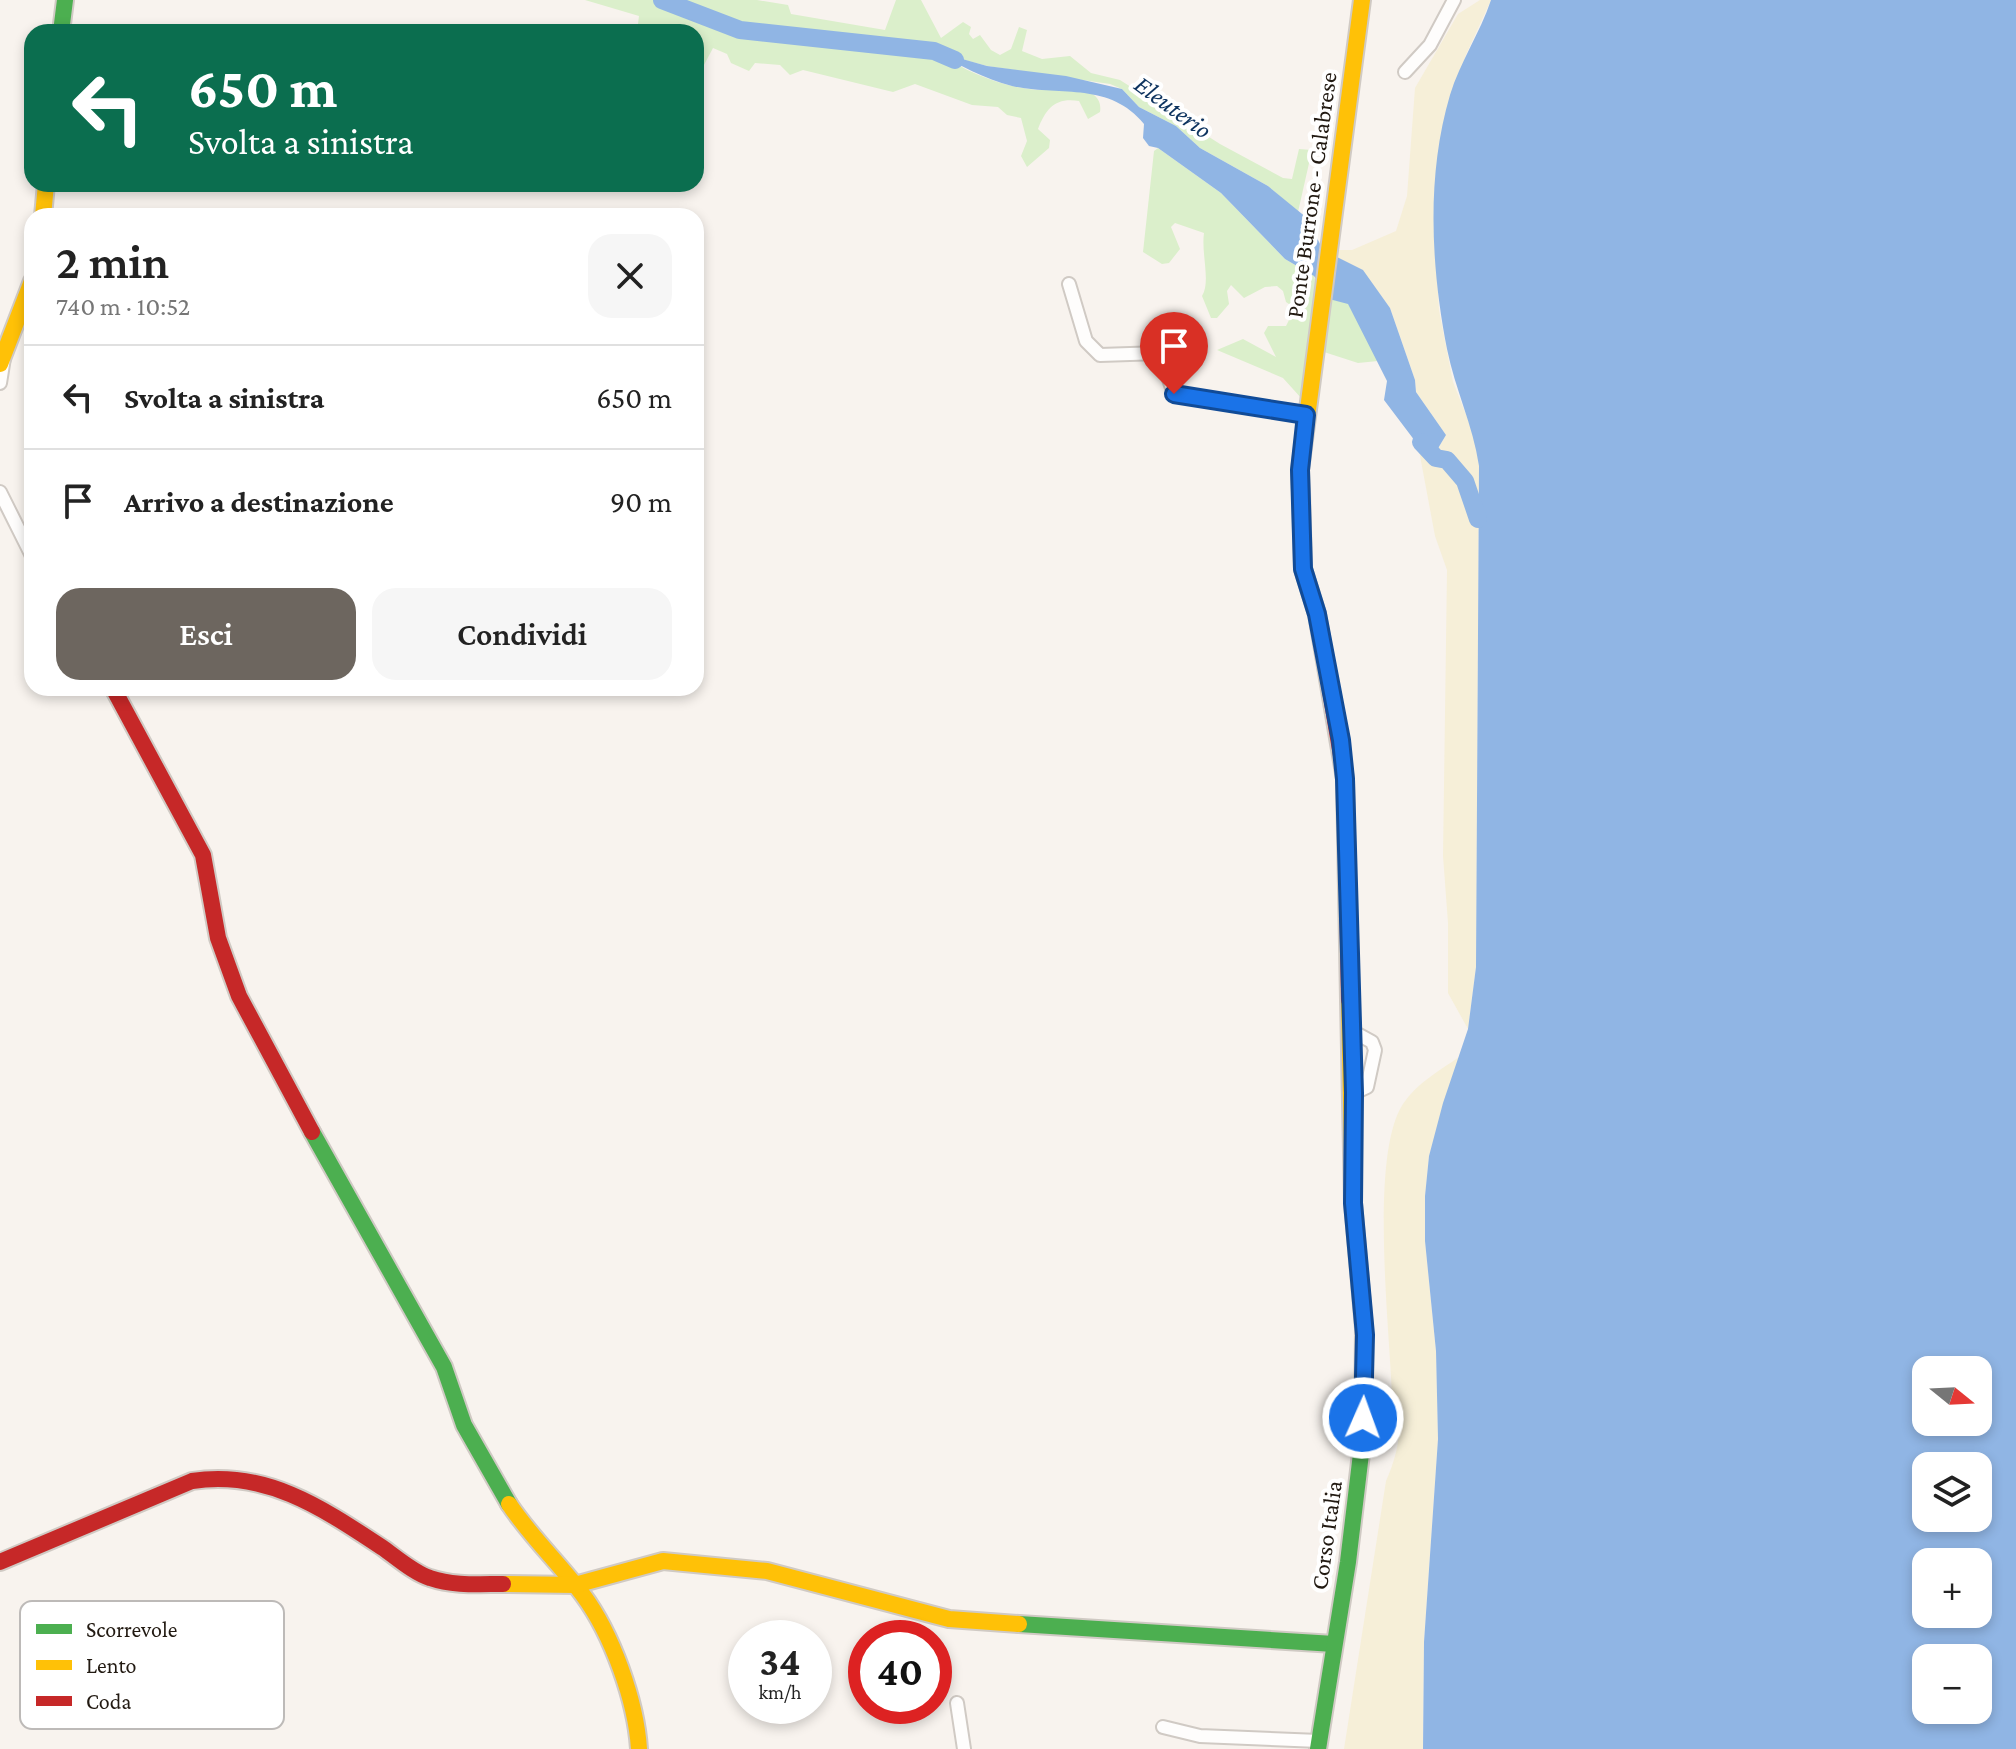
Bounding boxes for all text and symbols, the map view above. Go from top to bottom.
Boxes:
icon: left [56,56,160,160]
text: 650 m [188,57,337,119]
water label: Eleuterio [1129,69,1217,145]
street label: Ponte Burrone - Calabrese [1280,70,1342,320]
text: Svolta a sinistra [188,122,414,162]
button: close [588,234,672,318]
text: 2 min [56,235,169,288]
text: 740 m · 10:52 [56,292,190,321]
pin [1140,312,1208,394]
icon: arrive [1152,324,1196,368]
icon: left [56,375,100,419]
text: Svolta a sinistra [124,381,324,414]
text: 650 m [596,381,672,414]
icon: arrive [56,479,100,523]
text: Arrivo a destinazione [124,485,394,518]
text: 90 m [610,485,672,518]
button: Esci [56,588,356,680]
button: Condividi [372,588,672,680]
north arrow [1912,1356,1992,1436]
map controls [1912,1356,1992,1724]
position arrow [1321,1376,1405,1460]
button: layers [1912,1452,1992,1532]
street label: Corso Italia [1305,1479,1347,1591]
button: + [1912,1548,1992,1628]
legend [20,1601,284,1729]
text: Scorrevole [86,1617,177,1642]
speed limit sign: 40 [848,1620,952,1724]
text: 34 [759,1639,801,1684]
button: − [1912,1644,1992,1724]
text: Lento [86,1653,137,1678]
text: km/h [758,1681,802,1703]
text: Coda [86,1689,132,1714]

